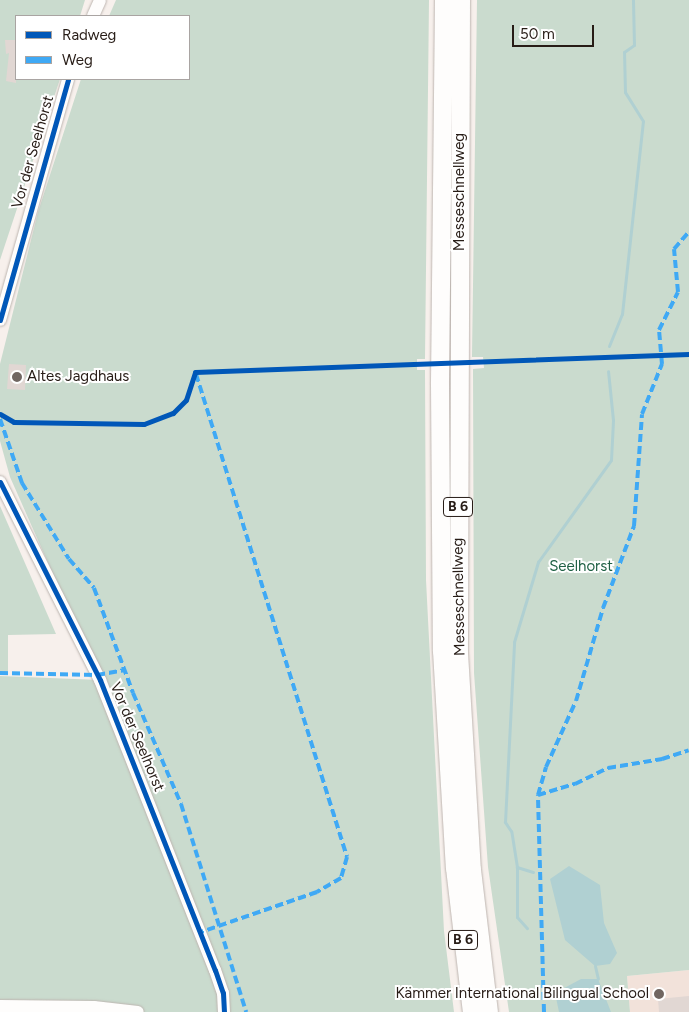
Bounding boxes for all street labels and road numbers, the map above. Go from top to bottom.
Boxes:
street label: Vor der Seelhorst [8,93,58,211]
street label: Messeschnellweg [451,133,469,251]
road number: B 6 [442,496,474,518]
street label: Messeschnellweg [449,538,469,656]
street label: Vor der Seelhorst [106,680,168,794]
road number: B 6 [447,928,479,952]

